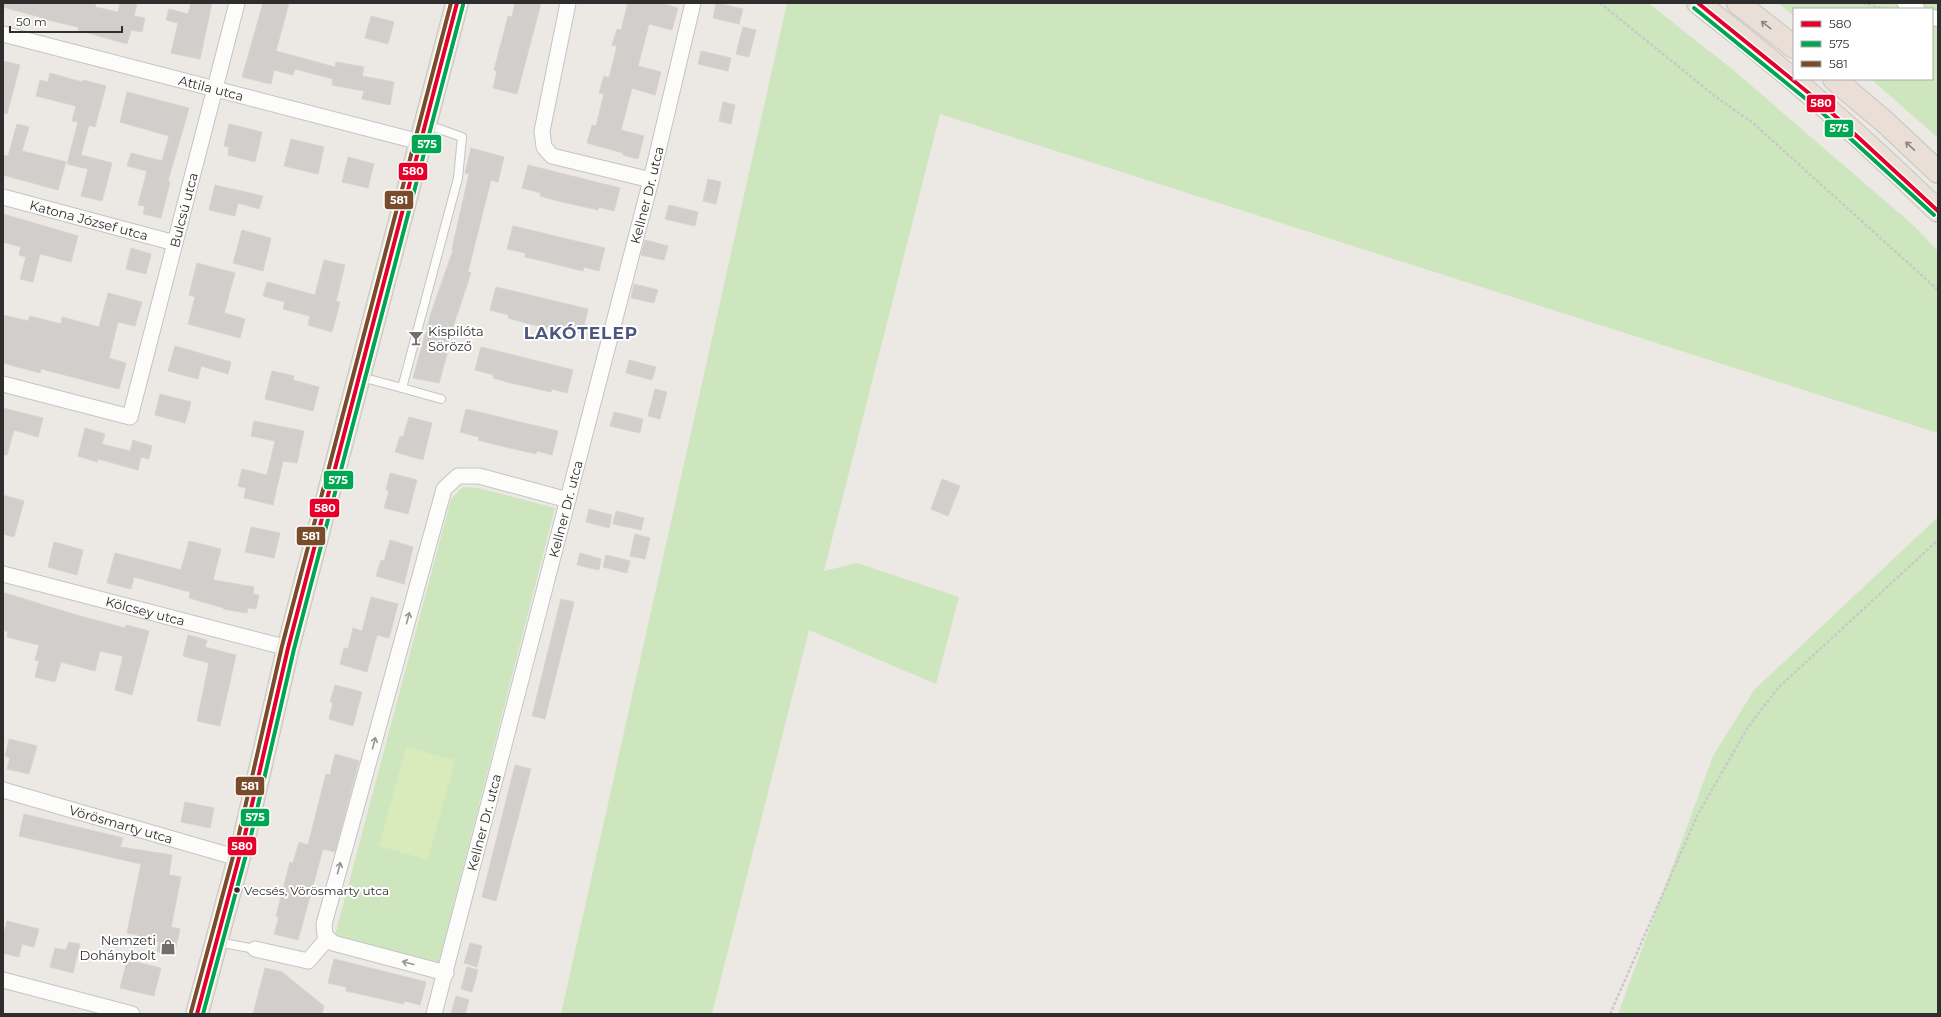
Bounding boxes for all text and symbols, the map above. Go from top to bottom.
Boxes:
scale bar [10,8,122,34]
legend [1793,8,1933,80]
text: 50 m [16,14,47,29]
text: 580 [1829,16,1851,31]
one-way arrow [1761,20,1772,29]
text: 575 [1829,36,1849,51]
text: 581 [1829,56,1848,71]
street label: Attila utca [177,72,245,104]
line badge: 580 [1806,94,1836,113]
text: 580 [1810,96,1832,110]
line badge: 575 [1824,119,1854,138]
text: 575 [1829,121,1849,135]
line badge: 575 [411,134,442,154]
text: 575 [417,137,437,151]
one-way arrow [1905,141,1915,150]
street label: Kellner Dr. utca [627,145,667,246]
line badge: 580 [398,162,428,181]
text: 580 [402,164,424,178]
street label: Bulcsú utca [166,171,201,249]
line badge: 581 [384,190,414,210]
text: 581 [390,193,408,207]
street label: Katona József utca [28,197,150,243]
place label: Kispilóta Söröző [428,323,484,354]
district label: LAKÓTELEP [524,323,638,343]
bar icon: Kispilóta Söröző [407,329,425,347]
street label: Kellner Dr. utca [545,458,586,559]
line badge: 575 [323,470,354,490]
text: 575 [328,473,348,487]
line badge: 580 [309,498,340,518]
text: 580 [314,501,336,515]
line badge: 581 [296,526,326,546]
text: 581 [302,529,320,543]
street label: Kölcsey utca [104,593,187,629]
one-way arrow [405,611,412,624]
one-way arrow [371,737,378,750]
street label: Kellner Dr. utca [464,772,504,873]
line badge: 581 [235,776,265,796]
text: 581 [241,779,259,793]
street label: Vörösmarty utca [68,802,175,847]
line badge: 575 [240,808,270,827]
text: 575 [245,810,265,824]
line badge: 580 [227,836,257,856]
text: 580 [231,839,253,853]
one-way arrow [336,862,344,875]
place label: Vecsés, Vörösmarty utca [244,883,389,898]
marker: Vecsés, Vörösmarty utca [232,885,242,895]
place label: Nemzeti Dohánybolt [79,932,156,963]
shop icon: Nemzeti Dohánybolt [159,938,177,956]
one-way arrow [402,959,415,966]

